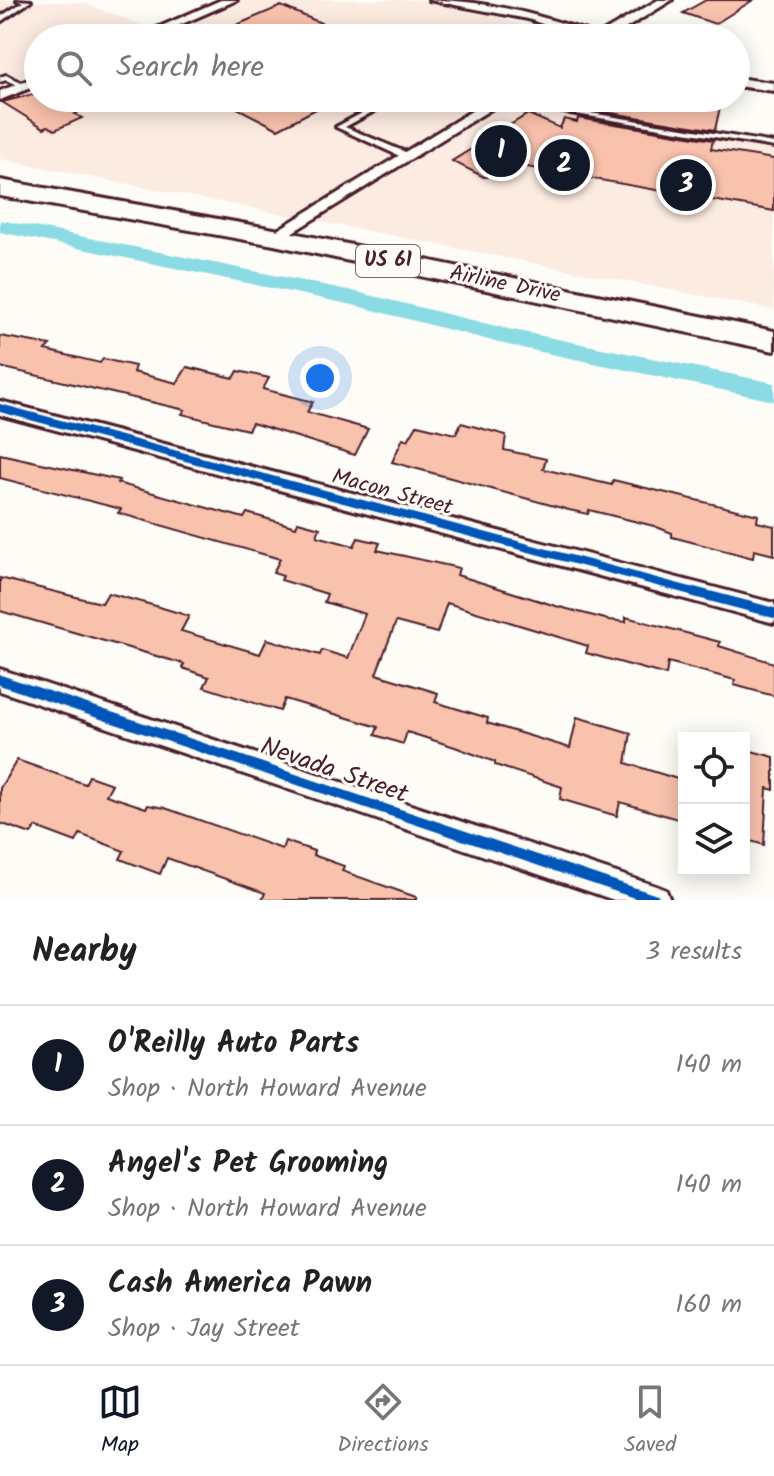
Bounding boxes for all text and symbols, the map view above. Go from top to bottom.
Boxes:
search box [24,24,750,112]
text: Search here [116,44,264,92]
icon: search [52,46,96,90]
pin: 1 [475,121,527,181]
pin: 2 [538,135,590,195]
pin: 3 [660,155,712,215]
road number: US 61 [356,245,420,277]
street label: Airline Drive [446,256,564,314]
your location [300,358,340,398]
street label: Macon Street [328,460,457,526]
street label: Nevada Street [254,726,415,816]
map controls [678,732,750,876]
button: locate [678,732,750,804]
button: layers [678,804,750,876]
text: Nearby [32,925,137,979]
text: 3 results [645,931,742,973]
text: O'Reilly Auto Parts [108,1020,359,1068]
text: 1 [54,1044,62,1086]
text: 140 m [675,1044,742,1086]
text: Shop · North Howard Avenue [108,1068,427,1110]
text: Angel's Pet Grooming [108,1140,388,1188]
text: 2 [50,1164,66,1206]
text: 140 m [675,1164,742,1206]
text: Shop · North Howard Avenue [108,1188,427,1230]
text: Cash America Pawn [108,1260,372,1308]
text: 3 [51,1284,65,1326]
text: 160 m [675,1284,742,1326]
text: Shop · Jay Street [108,1308,300,1350]
tab: Map [98,1380,142,1463]
tab: Directions [337,1380,429,1463]
tab: Saved [624,1380,676,1463]

